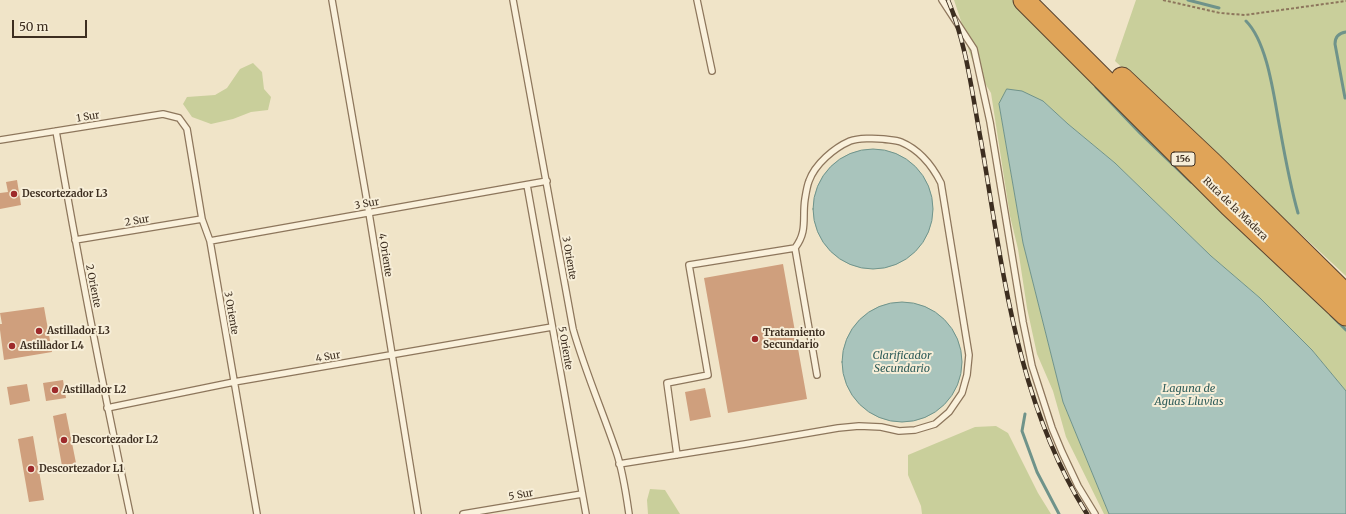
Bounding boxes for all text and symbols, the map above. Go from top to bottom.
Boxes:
scale bar [14,12,89,38]
text: 50 m [19,19,48,34]
street label: 1 Sur [75,109,101,125]
road number: 156 [1171,152,1195,166]
street label: Ruta de la Madera [1200,175,1270,243]
place label: Descortezador L3 [22,188,108,200]
marker: Descortezador L3 [9,189,19,199]
street label: 3 Sur [354,196,380,212]
street label: 2 Sur [124,213,150,229]
street label: 4 Oriente [376,232,394,278]
street label: 3 Oriente [559,235,579,281]
street label: 2 Oriente [83,263,103,309]
street label: 3 Oriente [221,290,241,336]
place label: Astillador L3 [47,325,110,337]
street label: 5 Oriente [555,325,575,371]
marker: Astillador L3 [34,326,44,336]
place label: Tratamiento Secundario [763,327,825,350]
marker: Tratamiento Secundario [750,334,760,344]
place label: Astillador L4 [20,340,84,352]
marker: Astillador L4 [7,341,17,351]
street label: 4 Sur [315,349,341,365]
water label: Clarificador Secundario [873,349,931,375]
water label: Laguna de Aguas Lluvias [1154,382,1224,408]
place label: Astillador L2 [63,384,126,396]
marker: Astillador L2 [50,385,60,395]
place label: Descortezador L2 [72,434,158,446]
marker: Descortezador L2 [59,435,69,445]
place label: Descortezador L1 [39,463,124,475]
marker: Descortezador L1 [26,464,36,474]
street label: 5 Sur [508,487,534,503]

